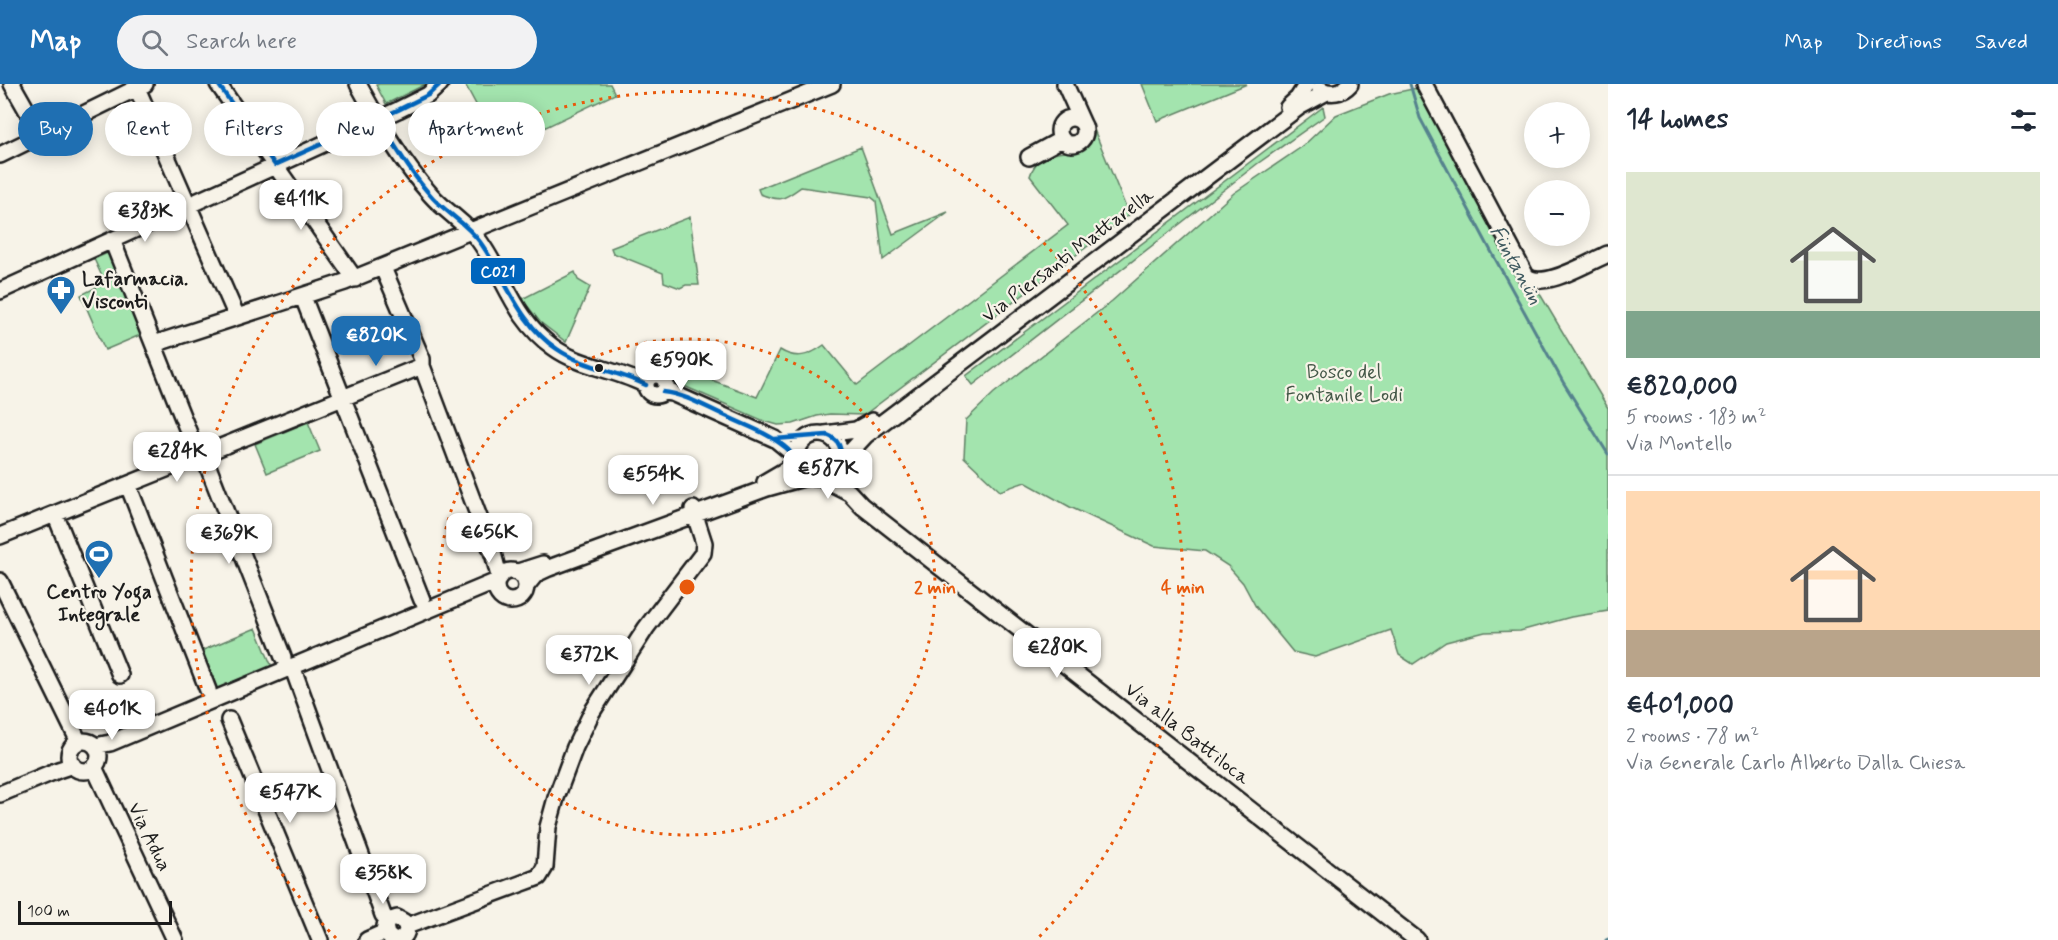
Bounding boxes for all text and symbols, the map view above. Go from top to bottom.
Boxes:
search box [117,15,537,69]
text: Map [30,24,81,61]
icon: search [138,26,171,59]
text: Search here [186,28,297,56]
text: Map [1784,28,1823,56]
text: Directions [1856,28,1942,56]
text: Saved [1975,28,2028,56]
chip: Buy [18,102,93,156]
chip: Rent [105,102,192,156]
chip: Filters [204,102,304,156]
chip: New [316,102,396,156]
chip: Apartment [408,102,545,156]
map controls [1524,102,1590,246]
button: + [1524,102,1590,168]
text: 14 homes [1626,103,1728,137]
icon: filters [2007,104,2040,137]
pin: €411K [259,180,343,231]
button: − [1524,180,1590,246]
street label: Via Piersanti Mattarella [976,182,1160,330]
text: €411K [273,186,329,213]
pin: €383K [103,192,187,243]
text: €383K [117,198,173,225]
icon: home [1779,211,1887,319]
water label: Füntanün [1483,220,1549,310]
line badge: C021 [470,257,526,285]
text: C021 [481,262,516,283]
place label: Lafarmacia. Visconti [82,266,188,316]
pharmacy icon: Lafarmacia. Visconti [45,274,77,316]
pin: €820K [334,316,418,367]
text: €820K [345,322,407,349]
pin: €590K [639,341,723,392]
text: €590K [649,347,713,374]
park label: Bosco del Fontanile Lodi [1285,359,1403,409]
unlabelled marker [593,362,605,374]
text: €820,000 [1626,370,1738,404]
text: 5 rooms · 183 m² [1626,404,1766,431]
text: Via Montello [1626,431,1732,458]
pin: €284K [135,432,219,483]
text: €284K [147,438,207,465]
pin: €587K [786,449,870,500]
pin: €554K [611,455,695,506]
text: €587K [797,455,859,482]
text: €554K [622,461,684,488]
pin: €656K [447,513,531,564]
pin: €369K [187,514,271,565]
text: €656K [460,519,518,546]
text: €369K [200,520,258,547]
icon: home [1779,530,1887,638]
sports icon: Centro Yoga Integrale [83,538,115,580]
text: 2 min [914,576,956,600]
text: 4 min [1161,576,1205,600]
centre of rings [677,577,697,597]
place label: Centro Yoga Integrale [46,579,152,631]
pin: €280K [1015,628,1099,679]
text: €280K [1027,634,1087,661]
pin: €372K [547,635,631,686]
text: €372K [560,641,618,668]
street label: Via alla Battiloca [1119,677,1256,792]
text: €401,000 [1626,689,1734,723]
pin: €401K [70,690,154,741]
text: €401K [83,696,141,723]
text: 2 rooms · 78 m² [1626,723,1759,750]
text: Via Generale Carlo Alberto Dalla Chiesa [1626,750,1965,777]
pin: €547K [248,773,332,824]
text: €547K [259,779,321,806]
street label: Via Adua [121,798,177,876]
pin: €358K [341,854,425,905]
text: €358K [354,860,412,887]
scale bar [18,898,172,926]
text: 100 m [27,901,70,922]

